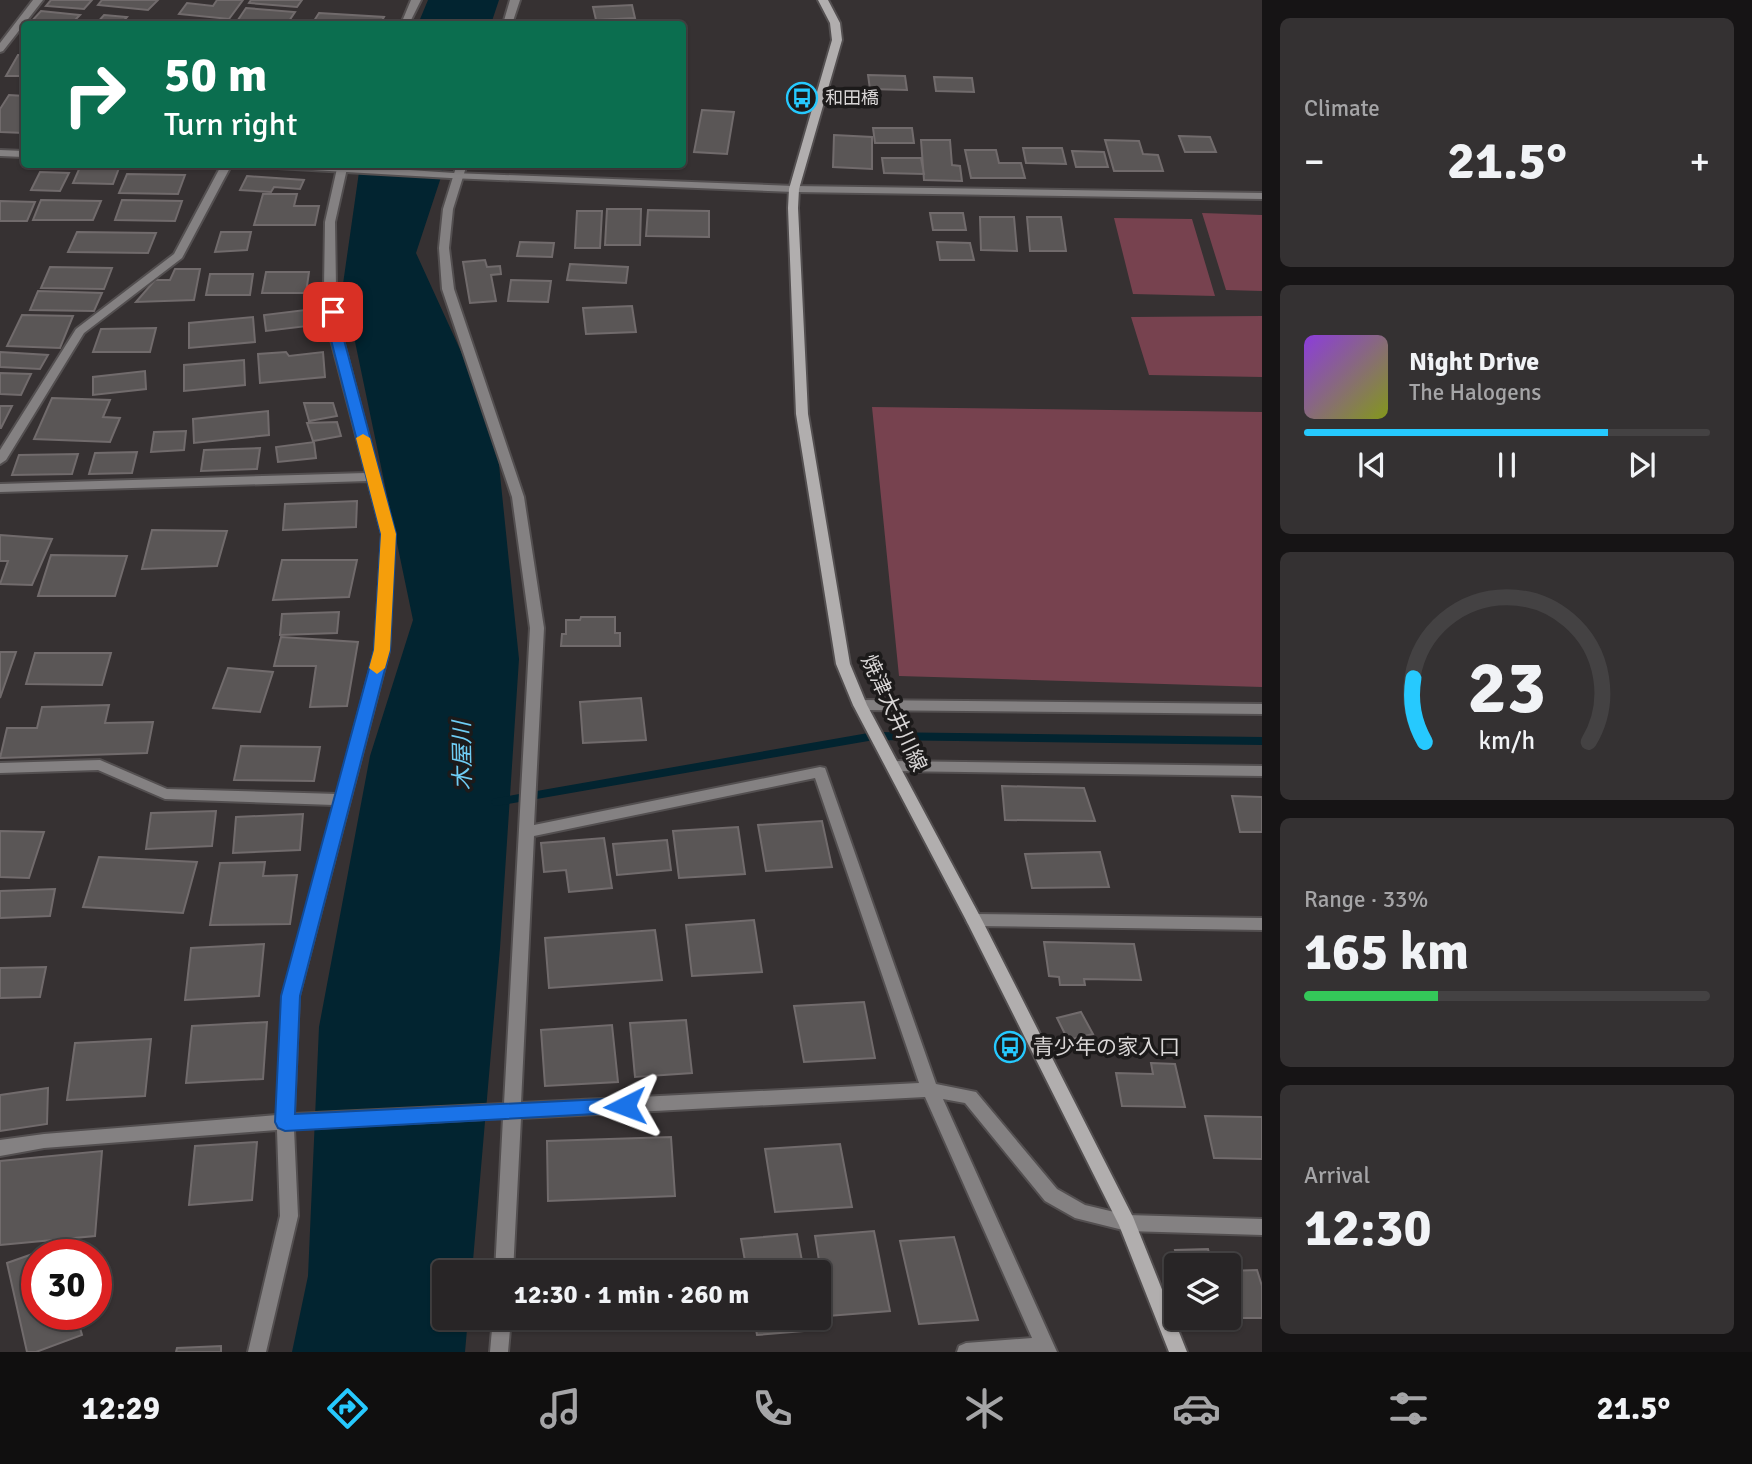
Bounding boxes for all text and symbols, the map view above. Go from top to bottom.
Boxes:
text: 50 m [164,45,267,105]
icon: right [49,49,140,140]
bus stop icon: 和田橋 [785,81,819,115]
place label: 和田橋 [825,87,879,109]
text: Climate [1304,94,1380,123]
text: Turn right [164,105,297,144]
text: 21.5° [1447,129,1567,193]
text: − [1304,138,1325,185]
text: + [1689,138,1710,185]
pin [303,282,363,342]
icon: arrive [314,293,352,331]
text: Night Drive [1409,346,1539,378]
text: The Halogens [1409,378,1541,407]
icon: previous [1353,446,1391,484]
icon: pause [1488,446,1526,484]
icon: next [1623,446,1661,484]
text: 23 [1468,644,1546,733]
street label: 焼津大井川線 [856,650,932,776]
water label: 木屋川 [447,718,478,791]
text: km/h [1479,725,1535,756]
text: Range · 33% [1304,885,1428,914]
text: 165 km [1304,920,1469,984]
bus stop icon: 青少年の家入口 [993,1030,1027,1064]
place label: 青少年の家入口 [1033,1034,1180,1060]
position arrow [588,1069,662,1143]
text: Arrival [1304,1161,1370,1190]
text: 12:30 [1304,1196,1432,1260]
speed limit sign: 30 [21,1239,112,1330]
map controls [1164,1253,1241,1330]
button: layers [1164,1253,1241,1330]
text: 12:30 · 1 min · 260 m [514,1279,749,1311]
icon: directions [323,1384,372,1433]
icon: music [536,1384,585,1433]
icon: phone [748,1384,797,1433]
icon: climate [960,1384,1009,1433]
icon: car [1172,1384,1221,1433]
icon: filters [1384,1384,1433,1433]
text: 12:29 [82,1389,160,1428]
text: 21.5° [1597,1389,1670,1428]

